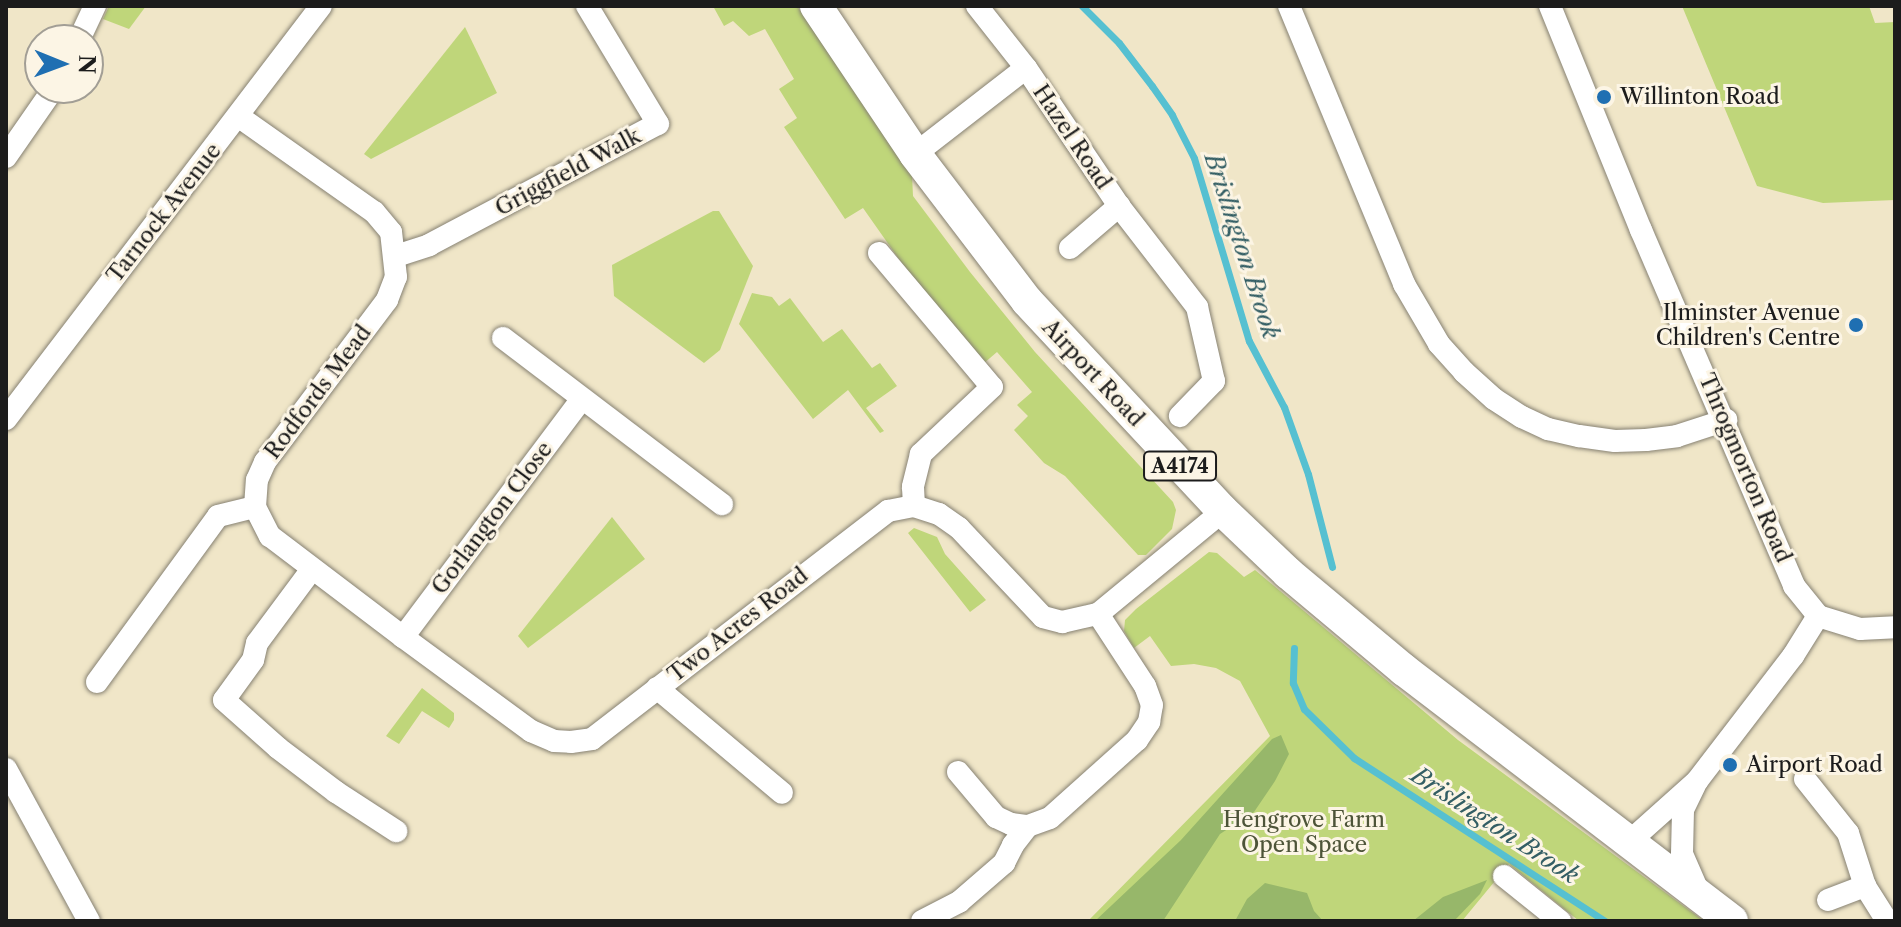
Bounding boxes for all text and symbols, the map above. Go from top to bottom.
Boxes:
north arrow [24,24,104,104]
text: N [73,55,100,74]
street label: Hazel Road [1027,80,1117,194]
place label: Willinton Road [1620,84,1780,110]
marker: Willinton Road [1595,88,1613,106]
street label: Griggfield Walk [490,122,646,222]
street label: Tarnock Avenue [101,138,227,288]
water label: Brislington Brook [1198,150,1286,342]
place label: Ilminster Avenue Children's Centre [1656,299,1840,350]
street label: Airport Road [1037,314,1149,432]
marker: Ilminster Avenue Children's Centre [1847,316,1865,334]
street label: Rodfords Mead [259,320,377,464]
street label: Throgmorton Road [1693,369,1797,567]
street label: Gorlangton Close [426,437,558,599]
road number: A4174 [1142,450,1218,482]
street label: Two Acres Road [662,562,814,688]
place label: Airport Road [1746,752,1883,778]
marker: Airport Road [1721,756,1739,774]
water label: Brislington Brook [1406,760,1584,890]
park label: Hengrove Farm Open Space [1223,806,1385,858]

